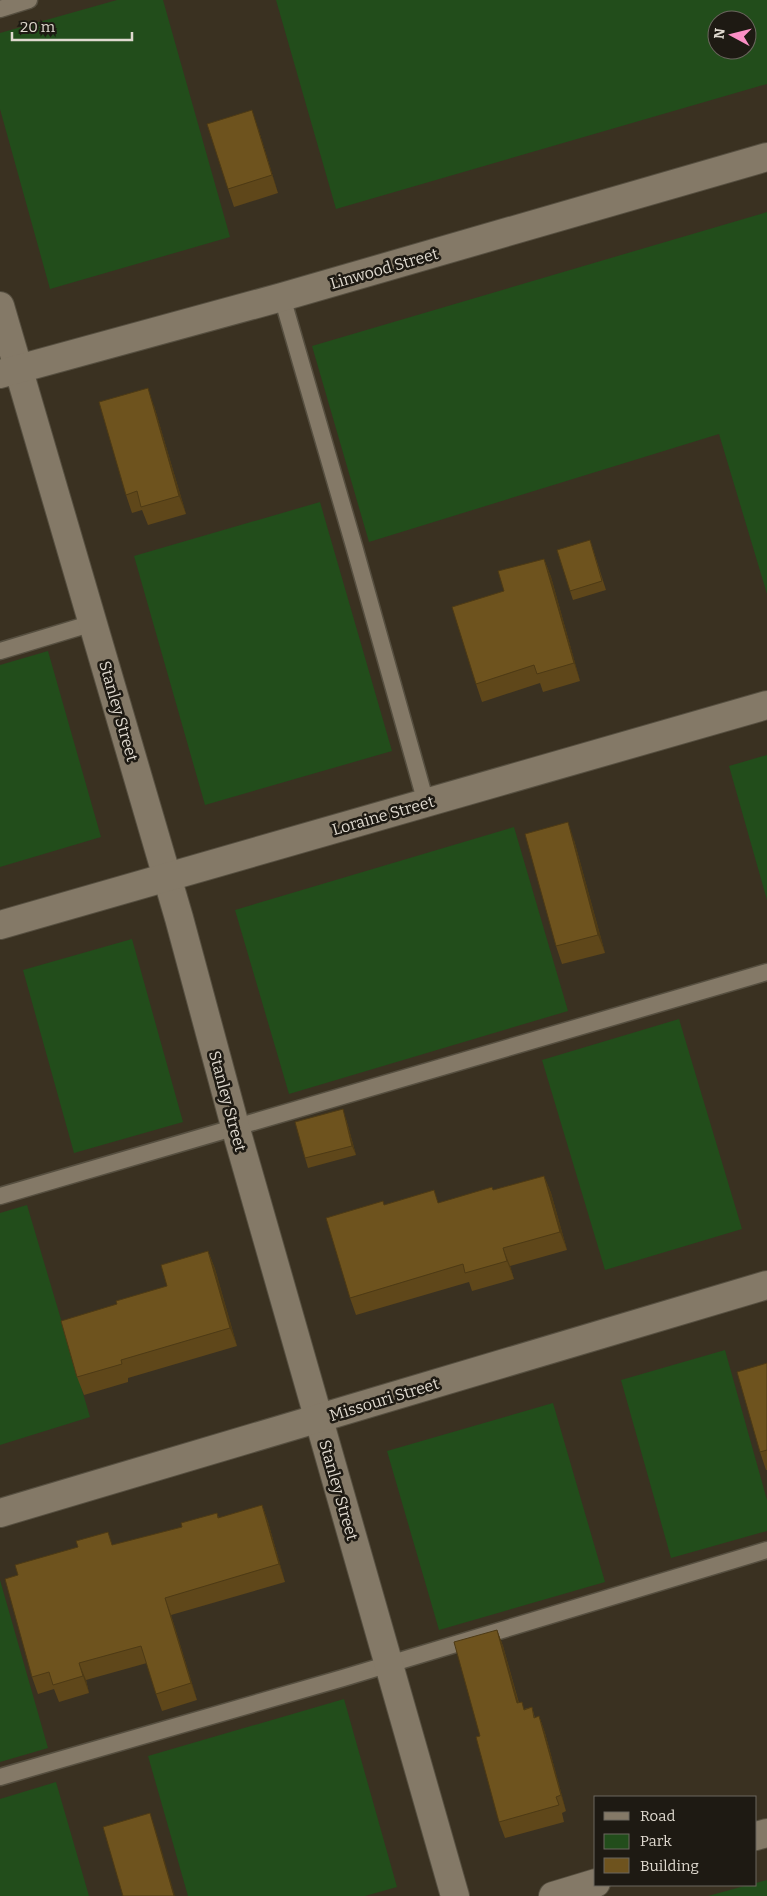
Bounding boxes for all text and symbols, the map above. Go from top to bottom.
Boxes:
scale bar [12,10,132,42]
north arrow [707,10,757,60]
text: 20 m [20,18,56,36]
text: N [710,27,729,40]
street label: Linwood Street [328,244,441,293]
street label: Stanley Street [95,659,142,764]
street label: Loraine Street [330,792,436,839]
street label: Stanley Street [205,1049,250,1154]
street label: Missouri Street [327,1374,441,1425]
street label: Stanley Street [315,1438,362,1543]
legend [594,1796,757,1886]
text: Road [640,1807,675,1825]
text: Park [640,1832,672,1850]
text: Building [640,1857,699,1875]

